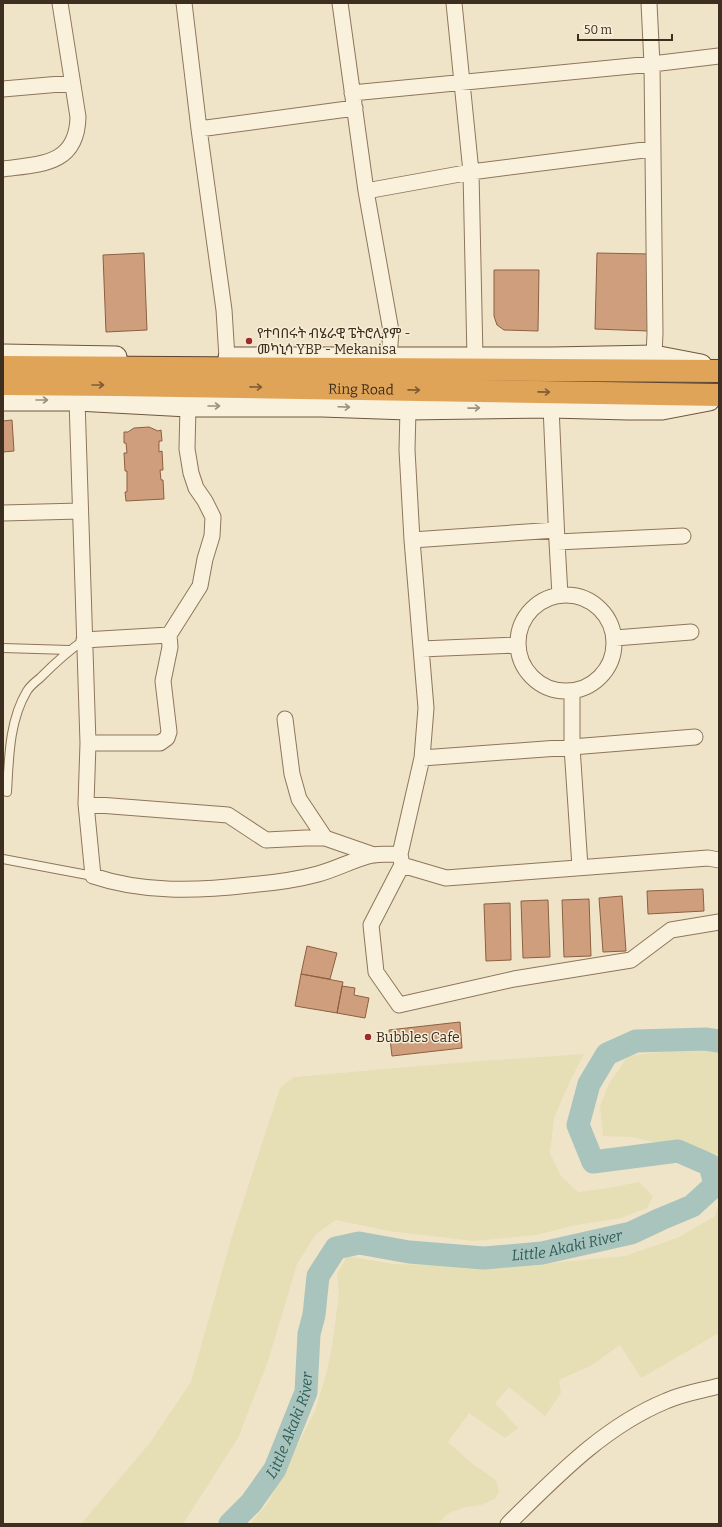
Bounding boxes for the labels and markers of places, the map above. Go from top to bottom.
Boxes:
place label: የተባበሩት ብሄራዊ ፔትሮሊየም - መካኒሳ YBP - Mekanisa [257,325,411,358]
marker: የተባበሩት ብሄራዊ ፔትሮሊየም - መካኒሳ YBP - Mekanisa [244,336,254,346]
place label: Bubbles Cafe [376,1029,460,1046]
marker: Bubbles Cafe [363,1032,373,1042]

